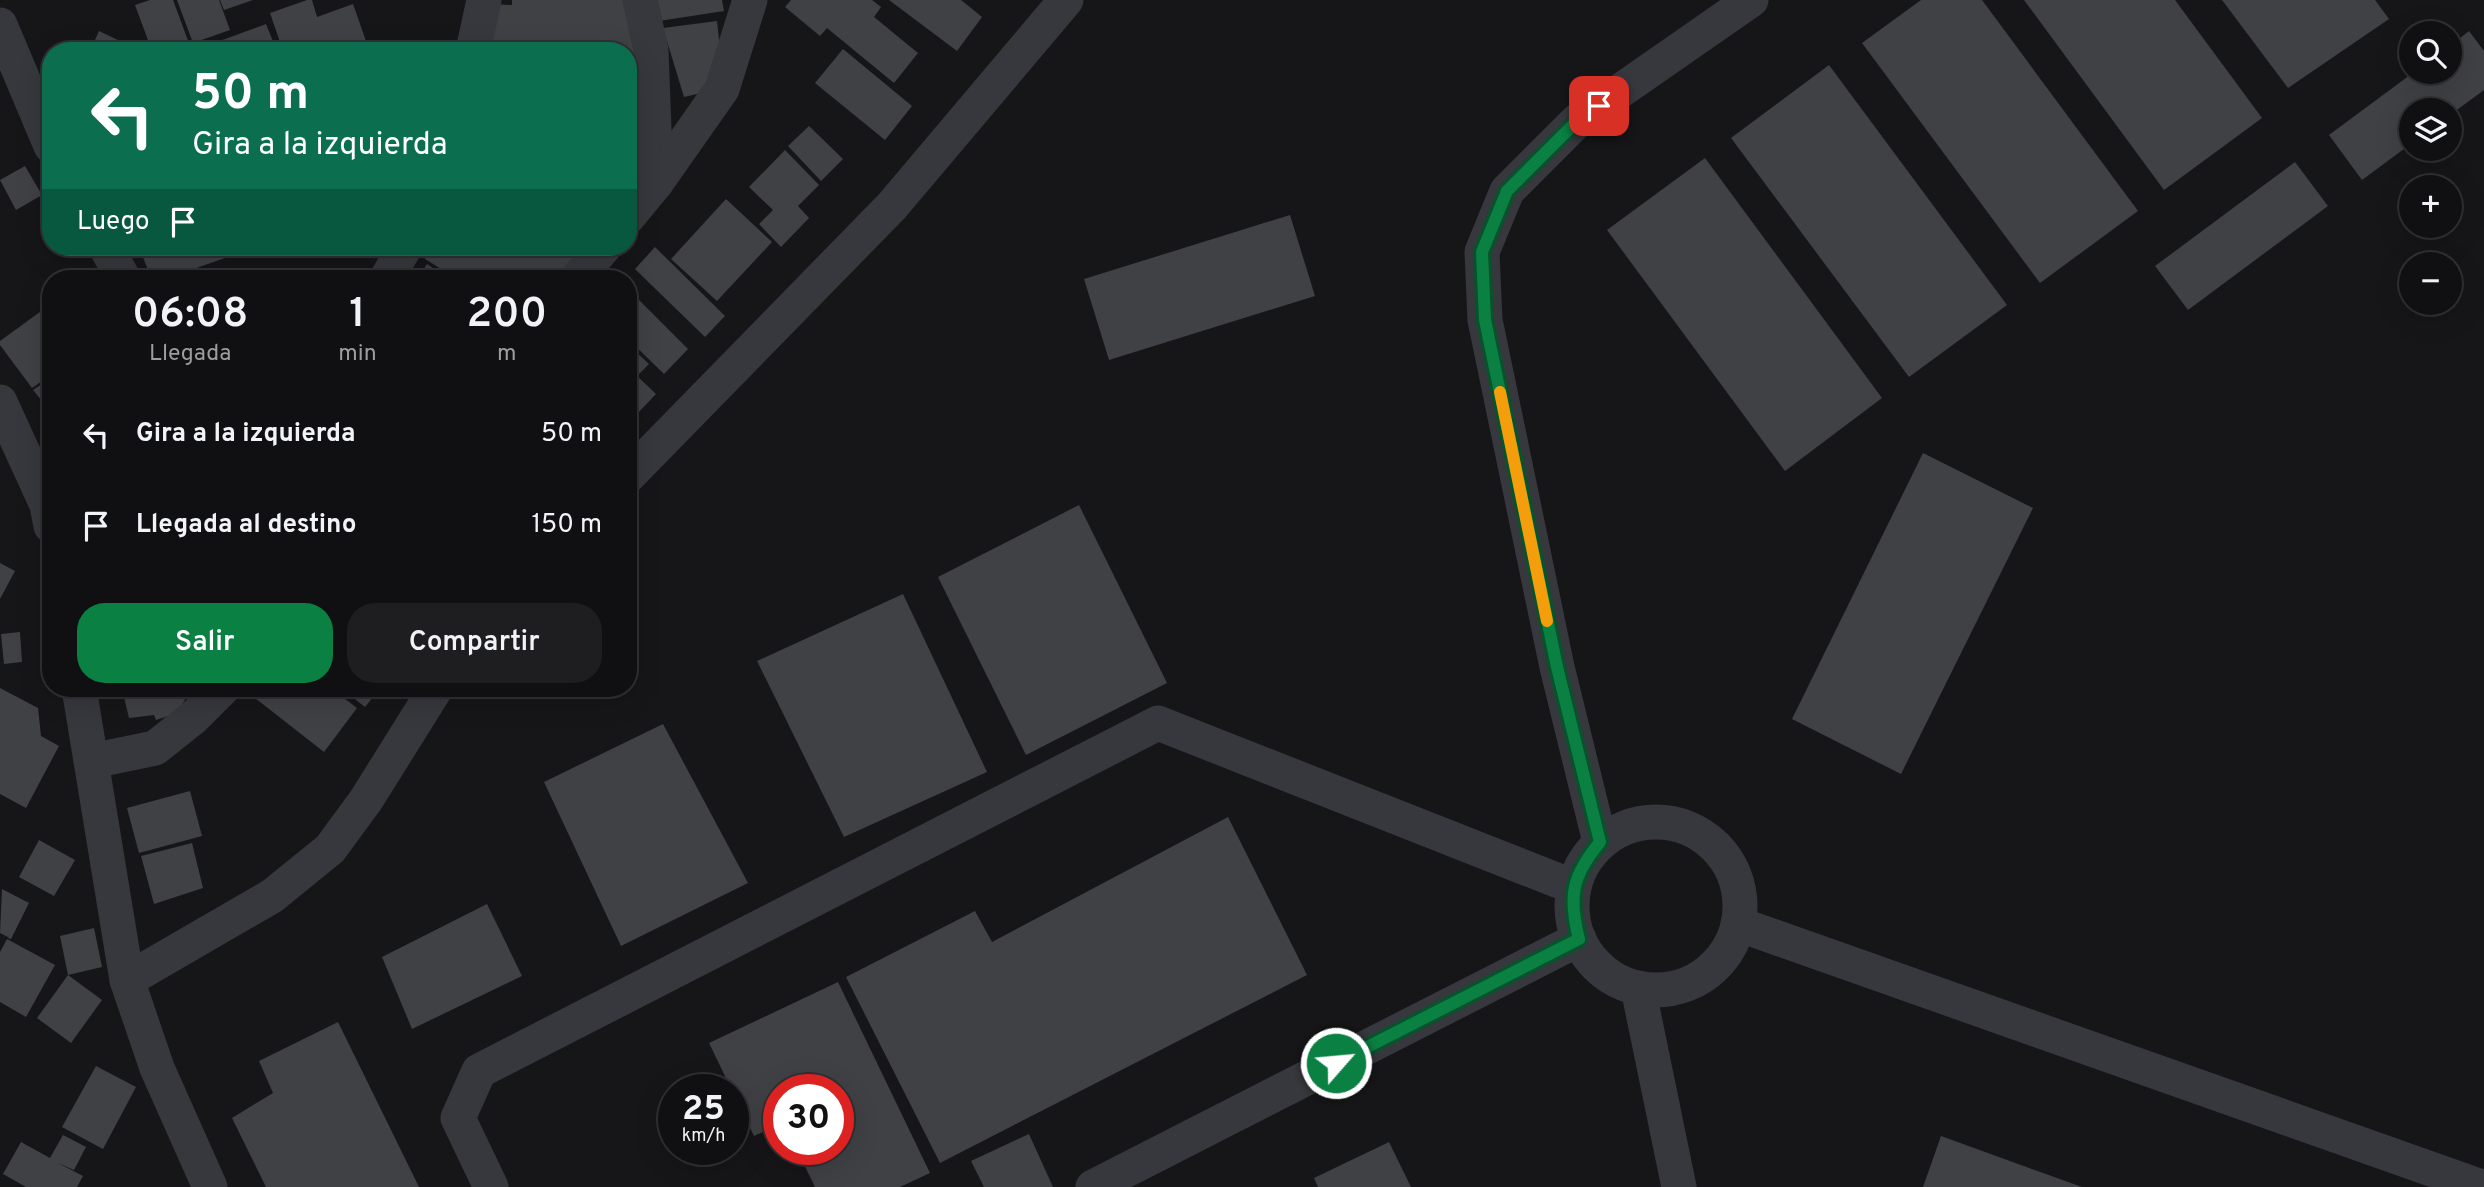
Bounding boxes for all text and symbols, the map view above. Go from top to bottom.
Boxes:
map controls [2399,21,2462,315]
button: search [2399,21,2462,84]
text: 50 m [192,65,309,127]
icon: left [77,70,168,161]
pin [1569,76,1629,136]
icon: arrive [1580,87,1618,125]
button: layers [2399,98,2462,161]
text: Gira a la izquierda [192,126,448,166]
button: + [2399,175,2462,238]
icon: arrive [164,203,202,241]
text: Luego [77,206,150,239]
button: − [2399,252,2462,315]
text: 06:08 [132,289,248,342]
text: 1 [349,289,366,342]
text: 200 [467,289,547,342]
text: Llegada [149,340,231,369]
text: min [338,340,377,369]
text: m [497,340,517,369]
icon: left [77,416,115,454]
text: Gira a la izquierda [136,418,355,451]
text: 50 m [541,418,602,451]
icon: arrive [77,507,115,545]
text: Llegada al destino [136,509,356,542]
text: 150 m [531,509,602,542]
button: Salir [77,603,333,683]
button: Compartir [347,603,602,683]
position arrow [1299,1026,1373,1100]
speed limit sign: 30 [763,1074,854,1165]
text: 25 [682,1088,725,1132]
text: km/h [682,1125,725,1148]

